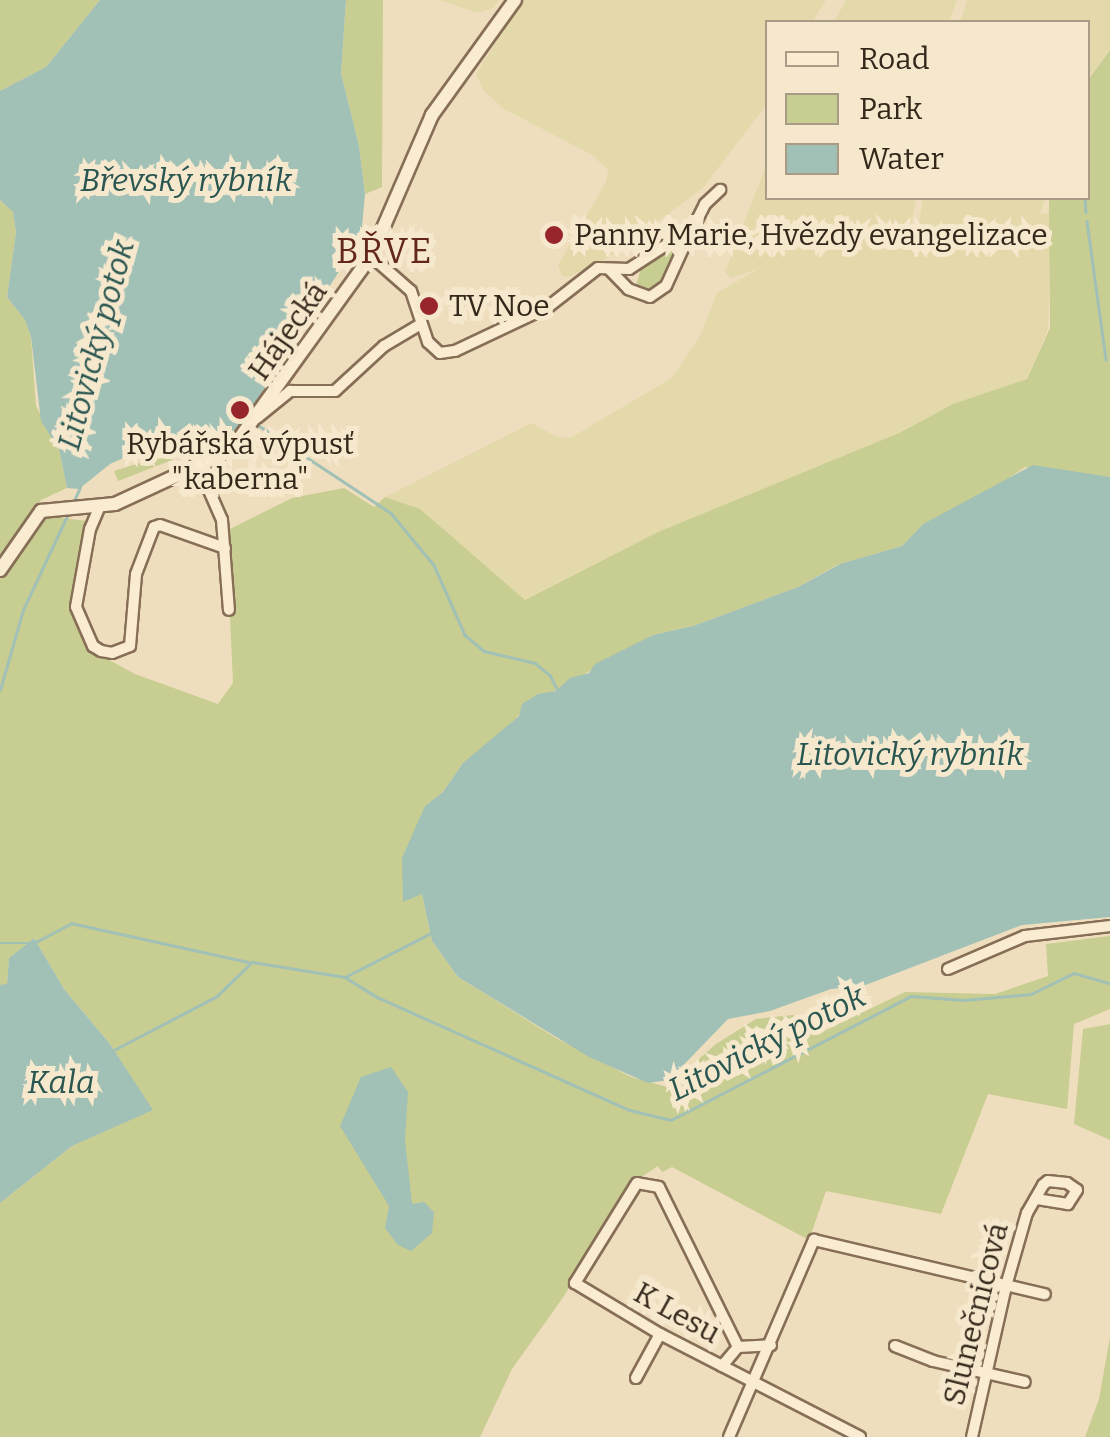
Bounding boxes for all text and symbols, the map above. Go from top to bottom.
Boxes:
legend [765,20,1090,200]
text: Road [859,41,930,77]
text: Park [859,91,922,127]
text: Water [859,141,944,177]
water label: Břevský rybník [80,161,292,199]
place label: Panny Marie, Hvězdy evangelizace [574,217,1048,253]
marker: Panny Marie, Hvězdy evangelizace [543,224,565,246]
district label: BŘVE [336,230,434,272]
water label: Litovický potok [50,236,142,454]
street label: Hájecká [241,275,335,387]
place label: TV Noe [449,288,550,324]
marker: TV Noe [418,295,440,317]
marker: Rybářská výpusť "kaberna" [229,399,251,421]
place label: Rybářská výpusť "kaberna" [126,426,354,496]
water label: Litovický rybník [796,735,1024,773]
water label: Litovický potok [662,977,872,1109]
water label: Kala [27,1063,95,1101]
street label: Slunečnicová [936,1219,1016,1409]
street label: K Lesu [628,1275,726,1351]

